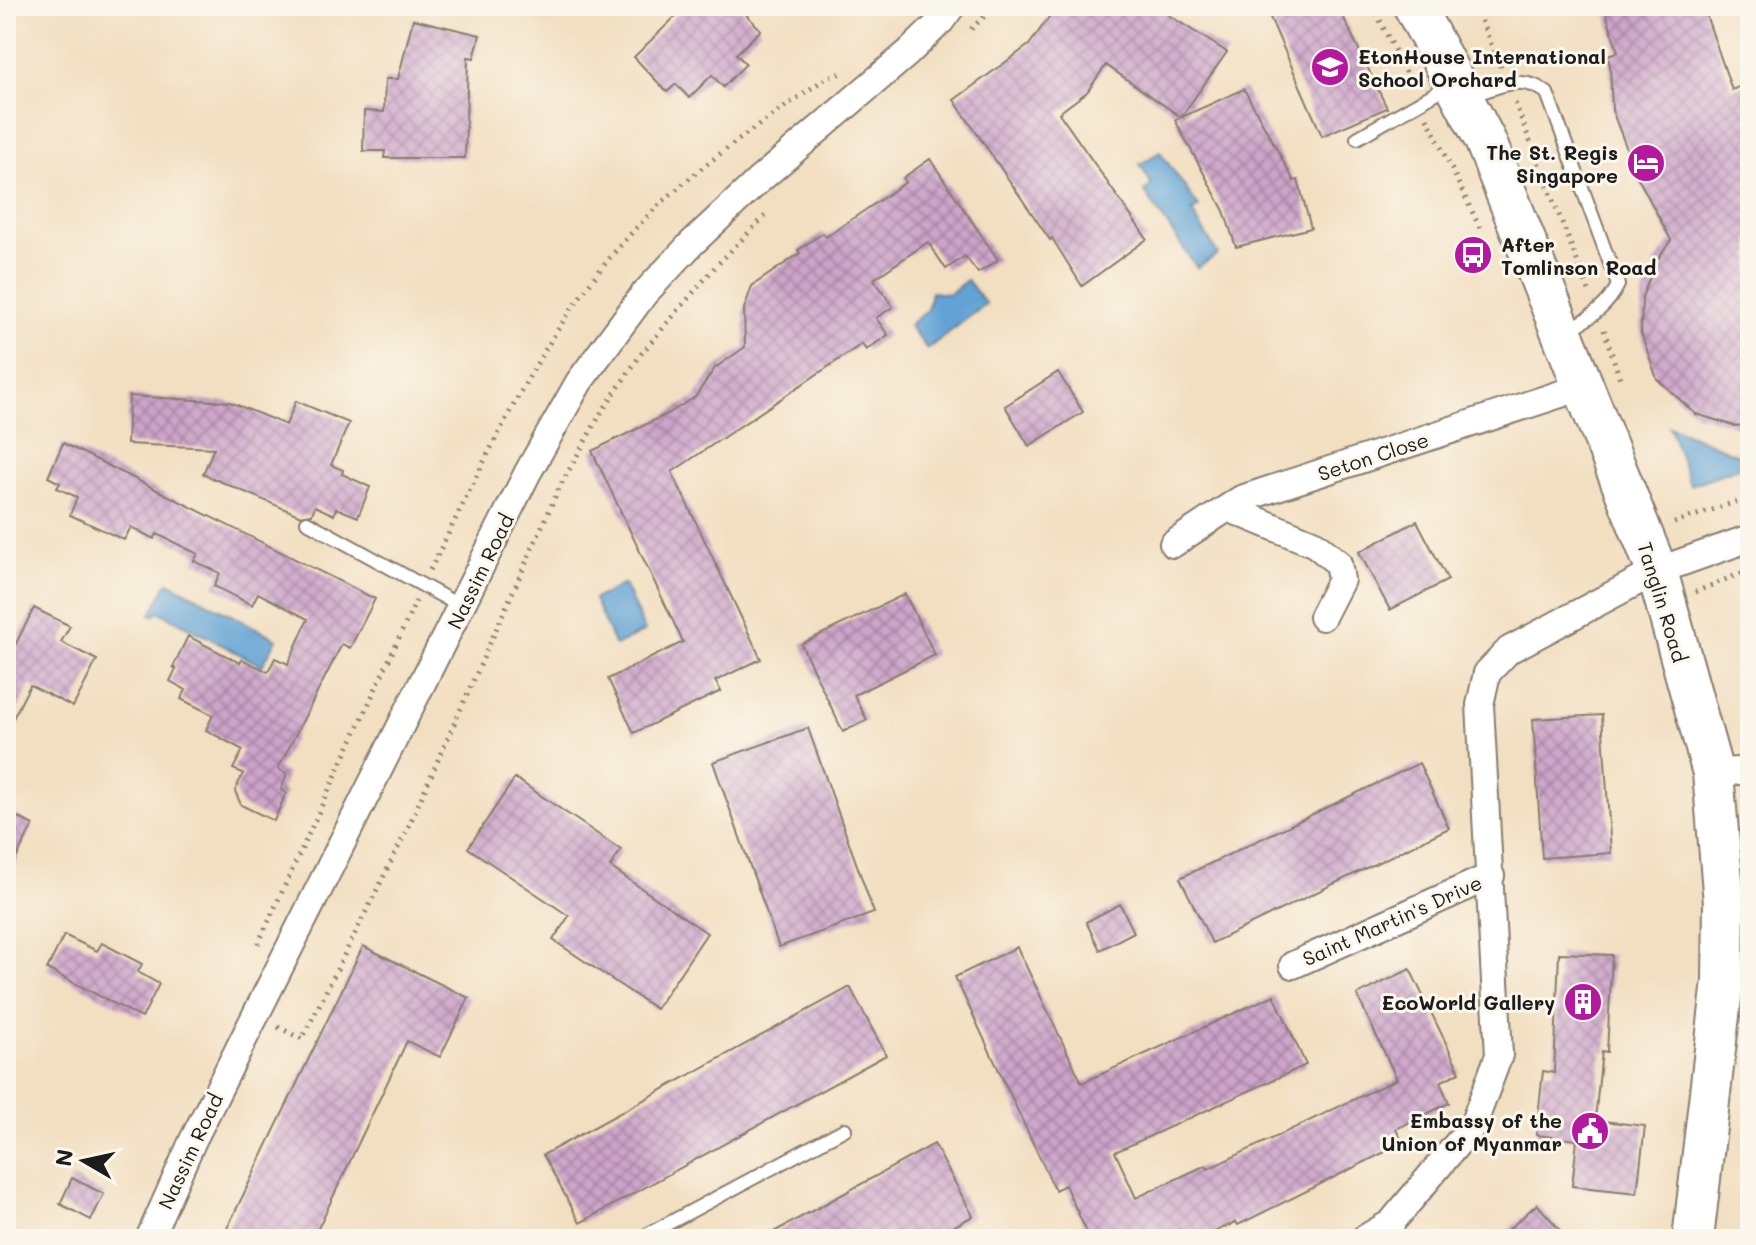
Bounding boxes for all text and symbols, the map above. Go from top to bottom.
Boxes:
place label: EtonHouse International School Orchard [1358,43,1606,92]
school or university icon: EtonHouse International School Orchard [1309,46,1351,88]
place label: The St. Regis Singapore [1486,139,1618,188]
hotel icon: The St. Regis Singapore [1625,142,1667,184]
place label: After Tomlinson Road [1501,231,1657,280]
bus stop icon: After Tomlinson Road [1452,234,1494,276]
street label: Seton Close [1314,426,1432,486]
street label: Nassim Road [441,509,519,633]
street label: Tanglin Road [1632,539,1694,665]
street label: Saint Martin's Drive [1298,869,1486,971]
building icon: EcoWorld Gallery [1562,981,1604,1023]
place label: EcoWorld Gallery [1382,989,1555,1015]
street label: Nassim Road [152,1089,228,1213]
place label: Embassy of the Union of Myanmar [1382,1107,1562,1156]
public building icon: Embassy of the Union of Myanmar [1569,1110,1611,1152]
north arrow [44,1121,124,1201]
text: N [48,1147,79,1168]

